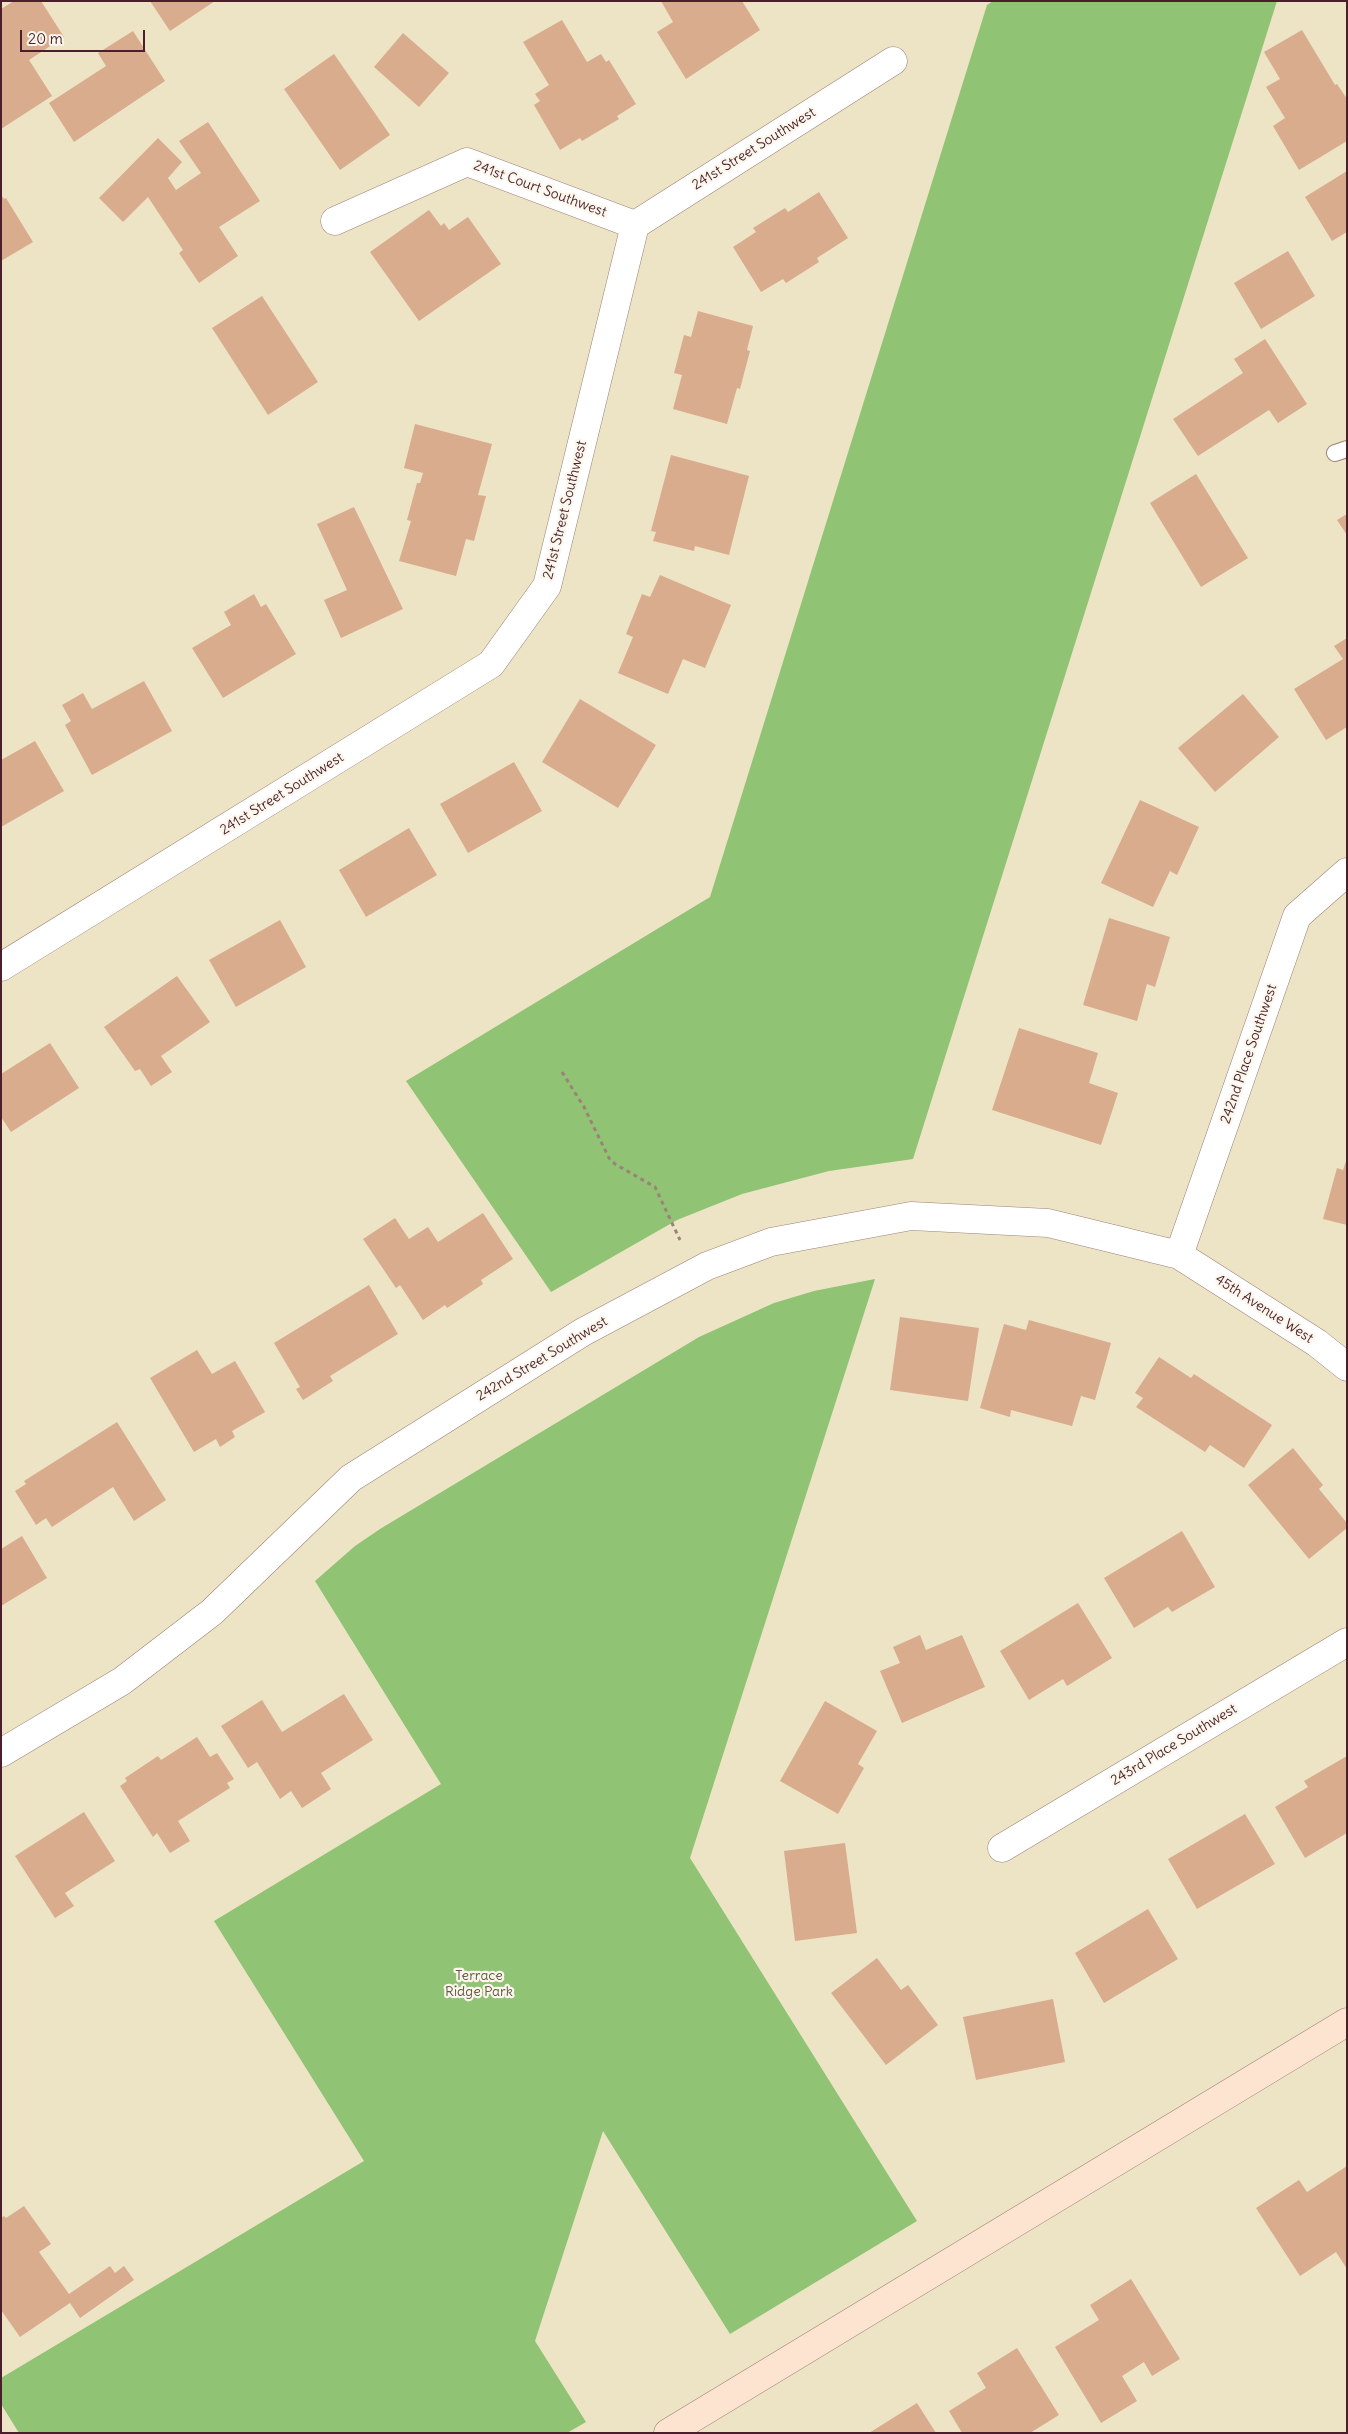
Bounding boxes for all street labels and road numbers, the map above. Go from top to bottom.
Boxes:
street label: 241st Street Southwest [689,104,819,194]
street label: 241st Court Southwest [471,157,609,221]
street label: 241st Street Southwest [540,439,590,581]
street label: 241st Street Southwest [217,749,347,839]
street label: 242nd Place Southwest [1217,982,1281,1126]
street label: 45th Avenue West [1212,1271,1316,1347]
street label: 242nd Street Southwest [473,1313,611,1405]
street label: 243rd Place Southwest [1108,1701,1240,1789]

